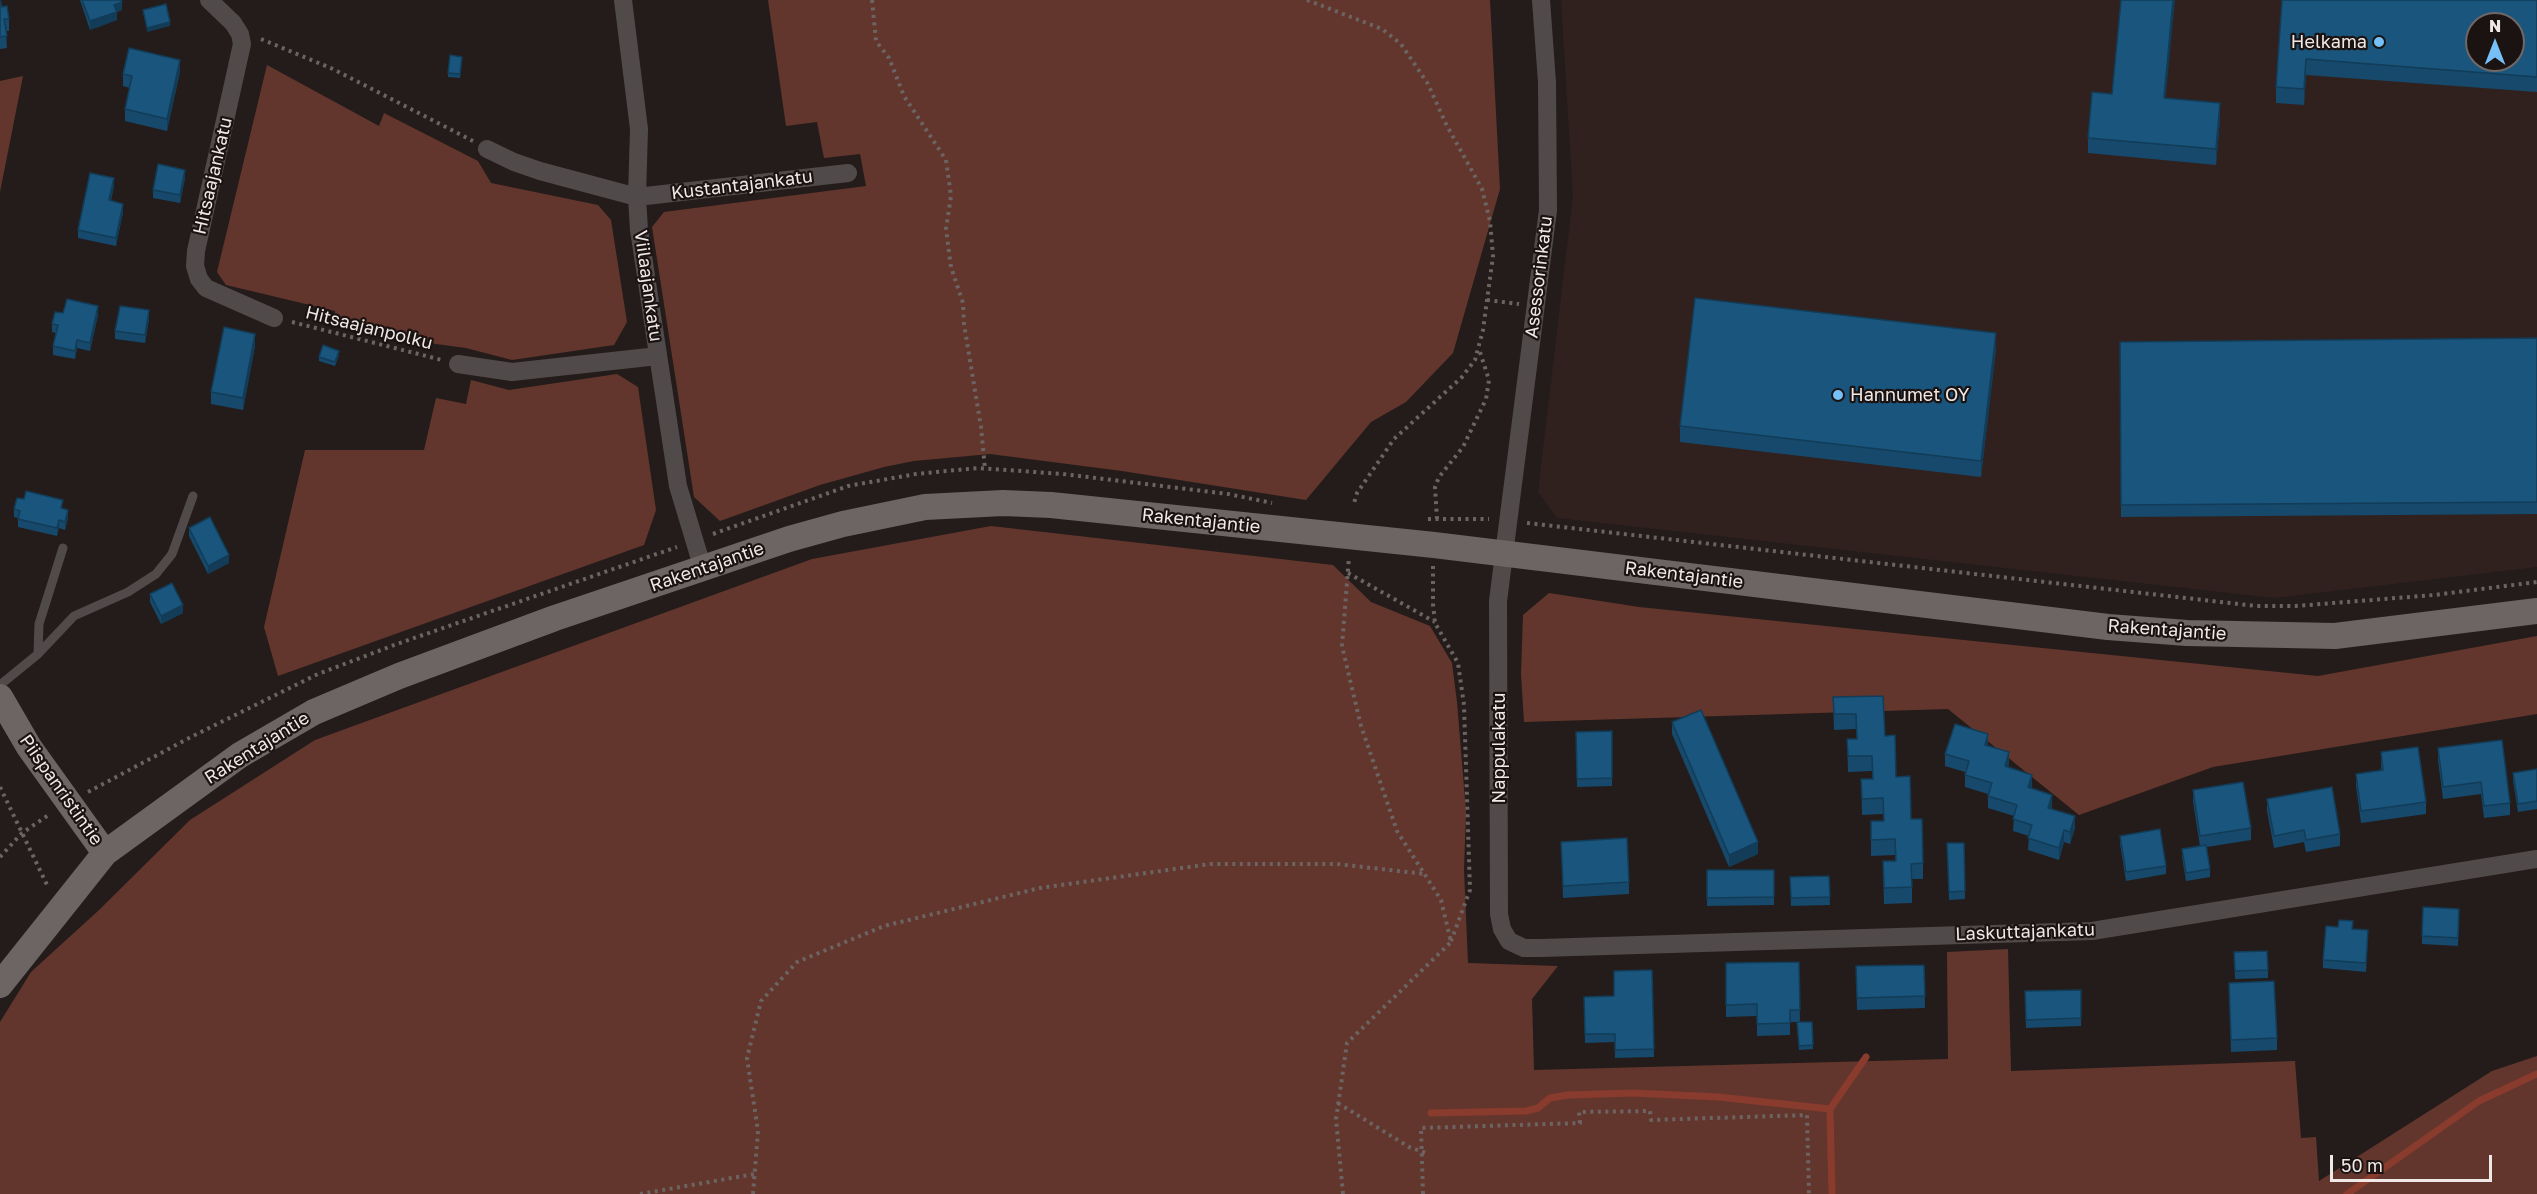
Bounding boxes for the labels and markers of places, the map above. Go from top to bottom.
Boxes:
place label: Helkama [2291,31,2367,53]
marker: Helkama [2372,35,2386,49]
place label: Hannumet OY [1850,384,1969,406]
marker: Hannumet OY [1831,388,1845,402]

